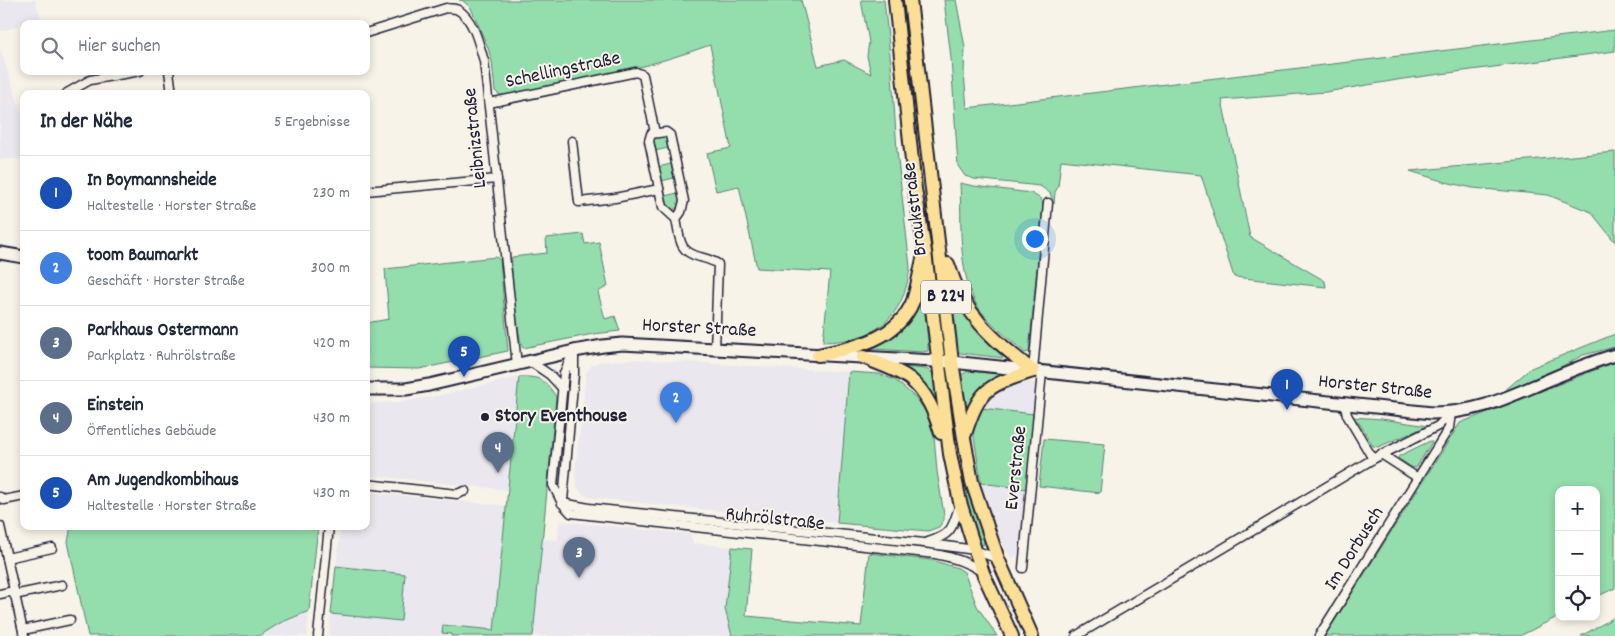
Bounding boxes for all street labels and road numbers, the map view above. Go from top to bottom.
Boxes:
street label: Schellingstraße [503,45,623,97]
street label: Leibnizstraße [457,86,495,190]
street label: Braukstraße [896,160,936,257]
road number: B 224 [921,280,971,314]
street label: Horster Straße [641,312,757,346]
street label: Horster Straße [1317,368,1434,408]
street label: Everstraße [999,424,1035,512]
street label: Ruhrölstraße [724,501,826,539]
street label: Im Dorbusch [1318,502,1392,596]

